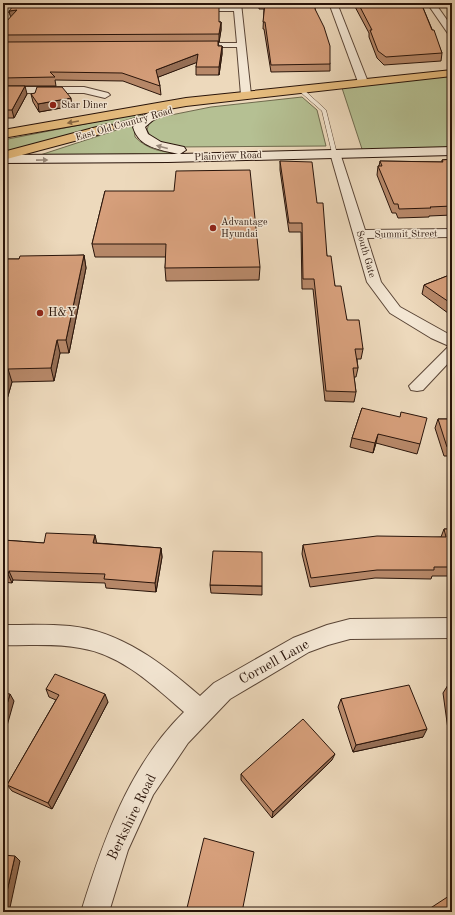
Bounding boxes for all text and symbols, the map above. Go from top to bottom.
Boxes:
marker: Star Diner [48,100,58,110]
place label: Star Diner [61,100,107,110]
street label: East Old Country Road [74,105,174,143]
one-way arrow [67,119,79,125]
one-way arrow [156,143,168,149]
street label: Plainview Road [194,150,262,162]
one-way arrow [36,156,48,163]
place label: Advantage Hyundai [221,217,268,239]
marker: Advantage Hyundai [208,223,218,233]
street label: Summit Street [374,228,438,240]
street label: South Gate [355,229,378,279]
place label: H&Y [48,307,76,319]
marker: H&Y [35,308,45,318]
street label: Cornell Lane [237,637,311,687]
street label: Berkshire Road [105,772,159,862]

